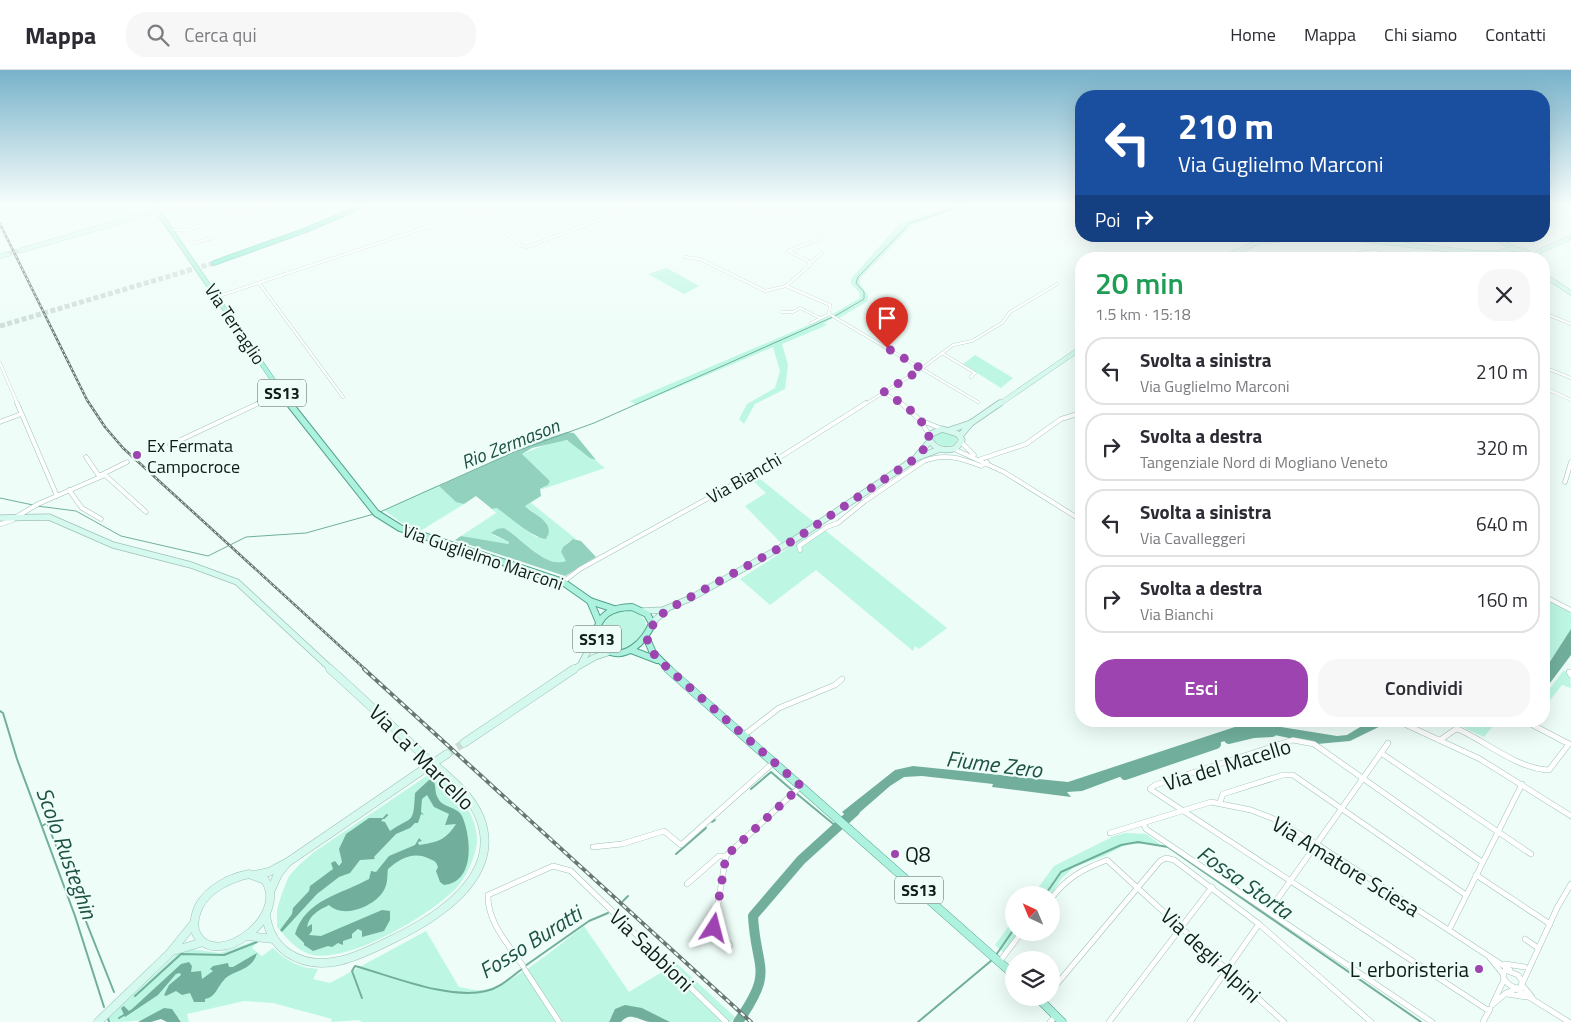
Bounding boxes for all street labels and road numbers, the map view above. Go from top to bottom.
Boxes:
street label: Via Terraglio [198,278,272,370]
road number: SS13 [258,379,306,406]
street label: Via Bianchi [701,446,787,510]
street label: Via Guglielmo Marconi [399,517,567,597]
road number: SS13 [573,626,621,652]
street label: Via Ca' Marcello [362,697,482,817]
street label: Via del Macello [1159,729,1295,799]
street label: Via Amatore Sciesa [1266,808,1427,925]
road number: SS13 [895,876,943,904]
street label: Via degli Alpini [1153,900,1269,1010]
street label: Via Sabbioni [602,901,702,999]

